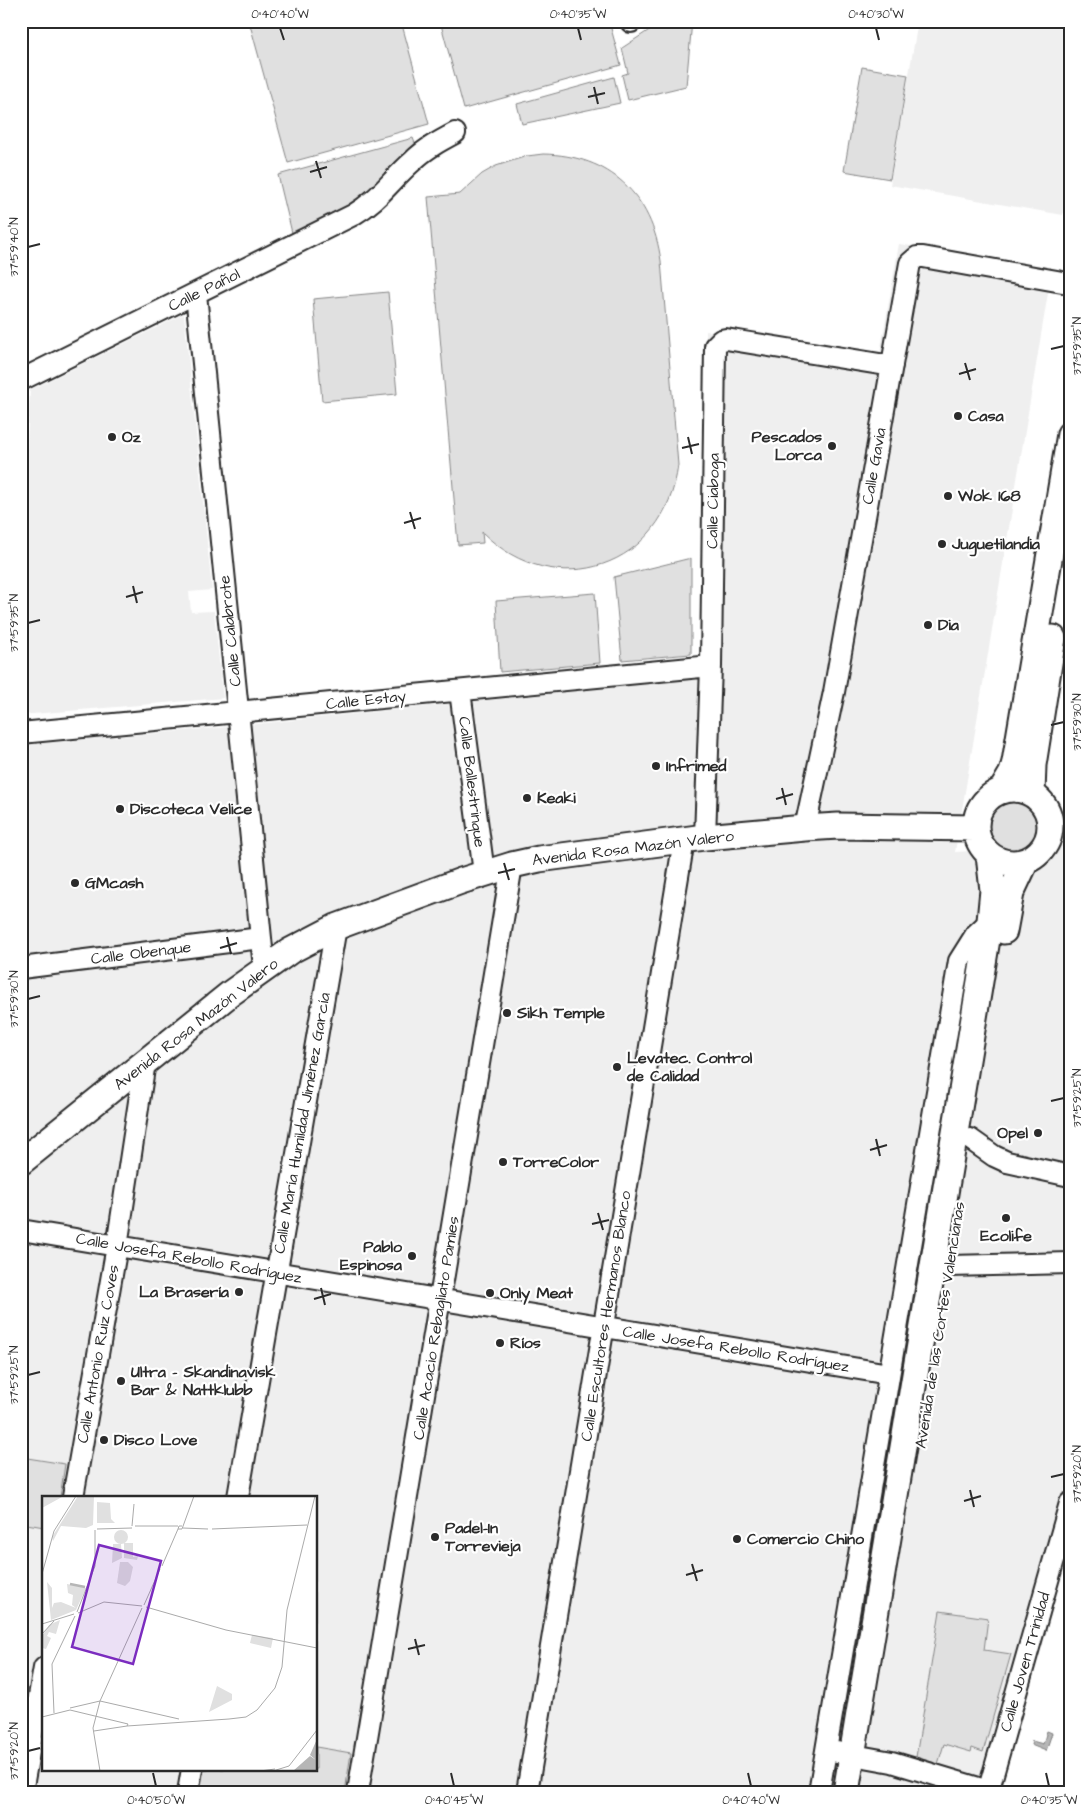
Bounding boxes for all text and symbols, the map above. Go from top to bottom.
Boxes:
text: 0°40'40"W [251,6,310,23]
text: 0°40'35"W [550,6,607,23]
text: 0°40'30"W [848,6,905,23]
text: 37°59'40"N [6,217,23,277]
street label: Calle Pañol [164,263,244,317]
text: 37°59'35"N [1069,316,1086,375]
place label: Casa [968,405,1005,427]
marker: Casa [952,410,964,422]
place label: Oz [122,426,142,448]
place label: Pescados Lorca [752,426,823,466]
street label: Calle Gavia [856,426,892,506]
marker: Oz [106,431,118,443]
marker: Pescados Lorca [826,440,838,452]
street label: Calle Ciaboga [701,453,726,549]
place label: Wok 168 [957,485,1021,507]
marker: Wok 168 [942,490,954,502]
place label: Juguetilandia [951,533,1041,557]
marker: Juguetilandia [936,538,948,550]
street label: Calle Calabrote [213,574,247,688]
text: 37°59'35"N [6,593,23,652]
place label: Dia [938,614,960,636]
marker: Dia [922,619,934,631]
street label: Calle Estay [325,685,407,716]
text: 37°59'30"N [1069,693,1086,751]
street label: Calle Ballestrinque [453,715,491,849]
place label: Infrimed [666,755,727,777]
marker: Infrimed [650,760,662,772]
place label: Keaki [537,787,576,809]
marker: Keaki [521,792,533,804]
place label: Discoteca Velice [130,798,253,820]
marker: Discoteca Velice [114,803,126,815]
street label: Avenida Rosa Mazón Valero [531,825,735,871]
place label: GMcash [85,872,145,894]
marker: GMcash [69,877,81,889]
street label: Calle Obenque [90,936,193,970]
street label: Avenida Rosa Mazón Valero [109,953,283,1095]
text: 37°59'30"N [6,970,23,1028]
street label: Calle María Humildad Jiménez García [268,991,336,1255]
place label: Sikh Temple [516,1002,605,1024]
marker: Sikh Temple [501,1007,513,1019]
place label: Levatec. Control de Calidad [626,1047,753,1087]
marker: Levatec. Control de Calidad [611,1061,623,1073]
text: 37°59'25"N [1069,1068,1086,1128]
place label: Opel [997,1122,1028,1144]
marker: Opel [1032,1127,1044,1139]
place label: TorreColor [512,1151,599,1173]
marker: TorreColor [497,1156,509,1168]
street label: Calle Escultores Hermanos Blanco [575,1189,637,1443]
street label: Avenida de las Cortes Valencianas [910,1200,970,1450]
marker: Ecolife [1000,1212,1012,1224]
street label: Calle Acacio Rebagliato Pamies [407,1215,466,1442]
place label: Ecolife [980,1225,1032,1247]
street label: Calle Josefa Rebollo Rodríguez [74,1227,304,1290]
place label: Pablo Espinosa [340,1236,403,1276]
marker: Pablo Espinosa [406,1250,418,1262]
street label: Calle Antonio Ruiz Coves [71,1263,125,1445]
place label: La Brasería [139,1281,230,1303]
place label: Only Meat [500,1282,573,1305]
marker: La Brasería [233,1286,245,1298]
marker: Only Meat [484,1287,496,1299]
street label: Calle Josefa Rebollo Rodríguez [621,1320,851,1379]
place label: Ríos [510,1332,541,1354]
marker: Ríos [494,1337,506,1349]
text: 37°59'25"N [6,1345,23,1405]
place label: Ultra - Skandinavisk Bar & Nattklubb [131,1361,275,1401]
marker: Ultra - Skandinavisk Bar & Nattklubb [115,1375,127,1387]
place label: Disco Love [114,1429,198,1451]
marker: Disco Love [98,1434,110,1446]
text: 37°59'20"N [1069,1444,1086,1503]
inset map [42,1496,318,1770]
place label: Padel-In Torrevieja [444,1517,522,1557]
place label: Comercio Chino [747,1528,865,1550]
marker: Padel-In Torrevieja [429,1531,441,1543]
marker: Comercio Chino [731,1533,743,1545]
street label: Calle Joven Trinidad [995,1589,1055,1735]
text: 37°59'20"N [6,1721,23,1780]
text: 0°40'50"W [127,1792,186,1809]
text: 0°40'45"W [425,1792,484,1809]
text: 0°40'40"W [722,1792,781,1809]
text: 0°40'35"W [1021,1792,1078,1809]

